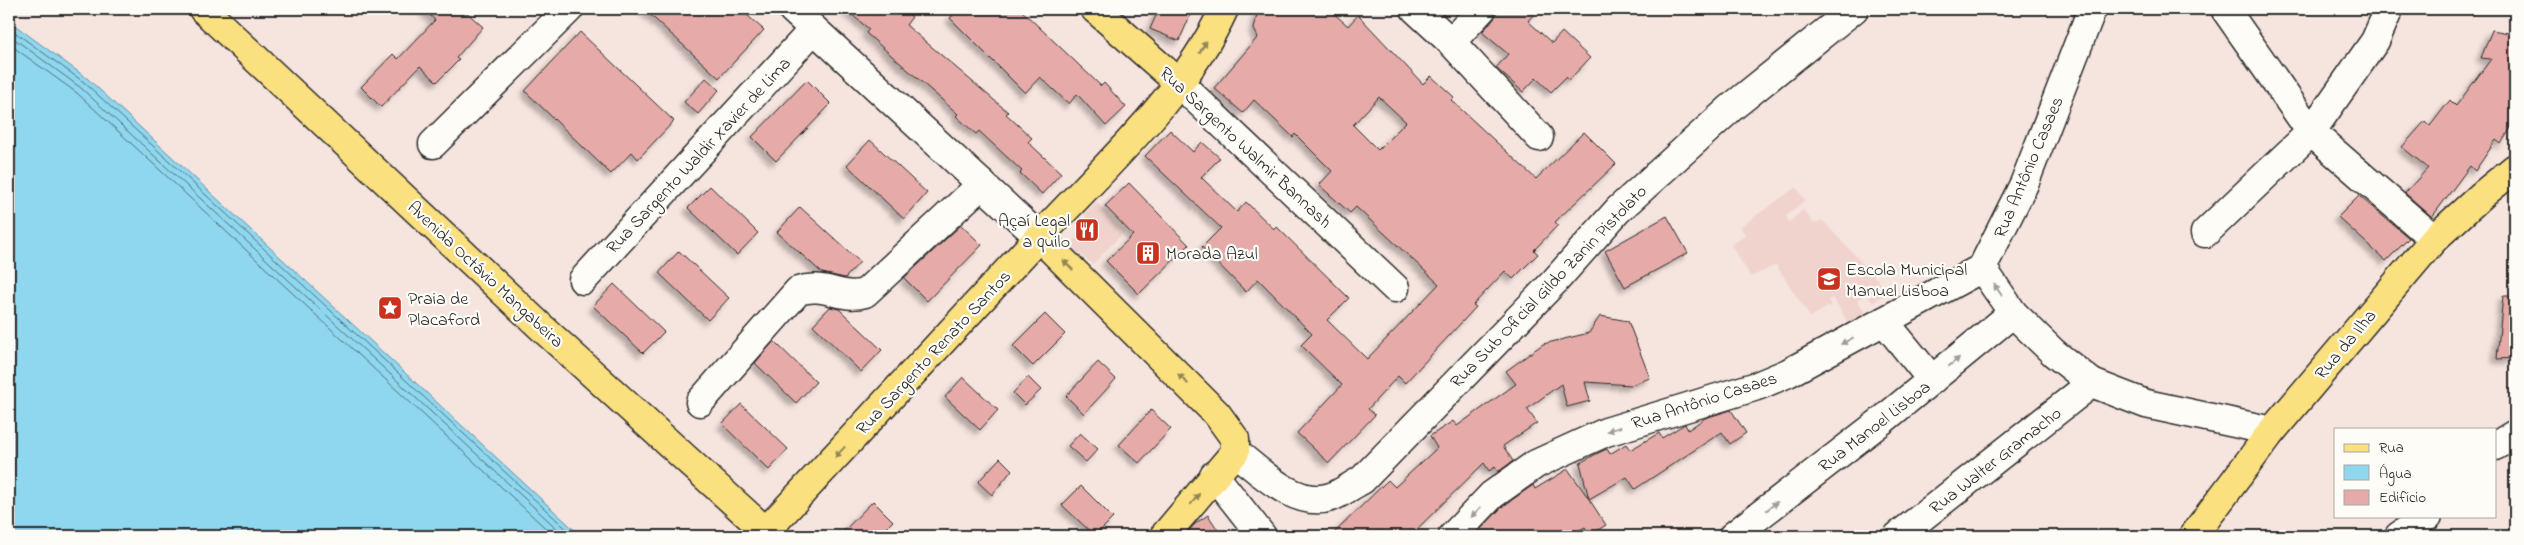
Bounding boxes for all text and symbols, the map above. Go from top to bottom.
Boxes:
one-way arrow [1198,40,1208,53]
street label: Rua Sargento Waldir Xavier de Lima [601,52,799,261]
street label: Rua Sargento Walmir Bannash [1152,61,1337,236]
street label: Rua Antônio Casaes [1988,93,2071,243]
street label: Rua Sub Oficial Gildo Zanin Pistolato [1445,180,1654,395]
street label: Avenida Octávio Mangabeira [400,196,569,356]
place label: Açaí Legal a quilo [998,209,1070,256]
restaurant icon: Açaí Legal a quilo [1074,217,1100,243]
building icon: Morada Azul [1135,240,1161,266]
place label: Morada Azul [1166,242,1258,268]
place label: Escola Municipal Manuel Lisboa [1846,258,1967,305]
one-way arrow [1062,259,1074,271]
street label: Rua Sargento Renato Santos [851,265,1019,442]
school or university icon: Escola Municipal Manuel Lisboa [1816,266,1842,292]
one-way arrow [1993,284,2003,297]
place label: Praia de Placaford [408,287,480,334]
place icon: Praia de Placaford [377,295,403,321]
street label: Rua da Ilha [2309,305,2384,386]
one-way arrow [1840,337,1854,345]
one-way arrow [1947,356,1960,367]
street label: Rua Antônio Casaes [1629,366,1781,438]
one-way arrow [1177,373,1189,385]
street label: Rua Manoel Lisboa [1813,375,1937,480]
street label: Rua Walter Gramacho [1925,402,2068,522]
one-way arrow [1607,426,1622,434]
legend [2334,428,2496,518]
text: Rua [2379,437,2404,459]
one-way arrow [834,446,846,458]
text: Água [2379,463,2412,486]
text: Edifício [2379,487,2426,509]
one-way arrow [1189,492,1200,505]
one-way arrow [1765,501,1778,512]
one-way arrow [1470,505,1482,517]

